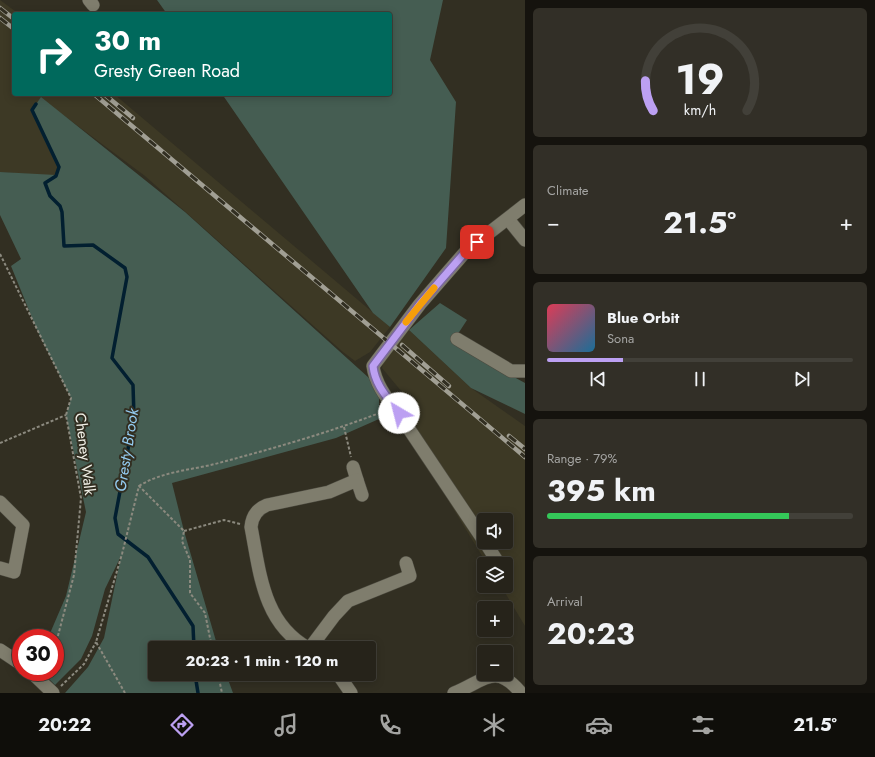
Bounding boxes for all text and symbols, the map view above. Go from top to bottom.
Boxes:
text: 30 m [94,20,161,61]
icon: right [28,28,80,80]
text: 19 [676,48,724,109]
text: Gresty Green Road [94,58,240,84]
text: km/h [684,99,716,119]
text: Climate [547,181,588,200]
text: 21.5° [663,201,736,244]
text: − [547,206,560,238]
text: + [839,206,853,238]
pin [460,225,494,259]
icon: arrive [466,231,488,253]
text: Blue Orbit [607,307,679,329]
text: Sona [607,329,634,348]
icon: previous [587,368,609,390]
icon: pause [689,368,711,390]
icon: next [791,368,813,390]
position arrow [378,392,420,434]
water label: Gresty Brook [109,405,145,494]
street label: Cheney Walk [69,411,101,497]
text: Range · 79% [547,449,617,468]
text: 395 km [547,469,656,512]
map controls [477,513,513,681]
button: sound [477,513,513,549]
button: layers [477,557,513,593]
text: Arrival [547,592,583,611]
button: + [477,601,513,637]
text: 20:23 [547,612,635,655]
speed limit sign: 30 [12,629,64,681]
button: − [477,645,513,681]
text: 20:23 · 1 min · 120 m [186,650,338,672]
icon: directions [168,711,196,739]
icon: music [272,711,300,739]
icon: phone [376,711,404,739]
icon: climate [480,711,508,739]
icon: car [585,711,613,739]
icon: filters [689,711,717,739]
text: 20:22 [38,712,91,738]
text: 21.5° [793,712,837,738]

